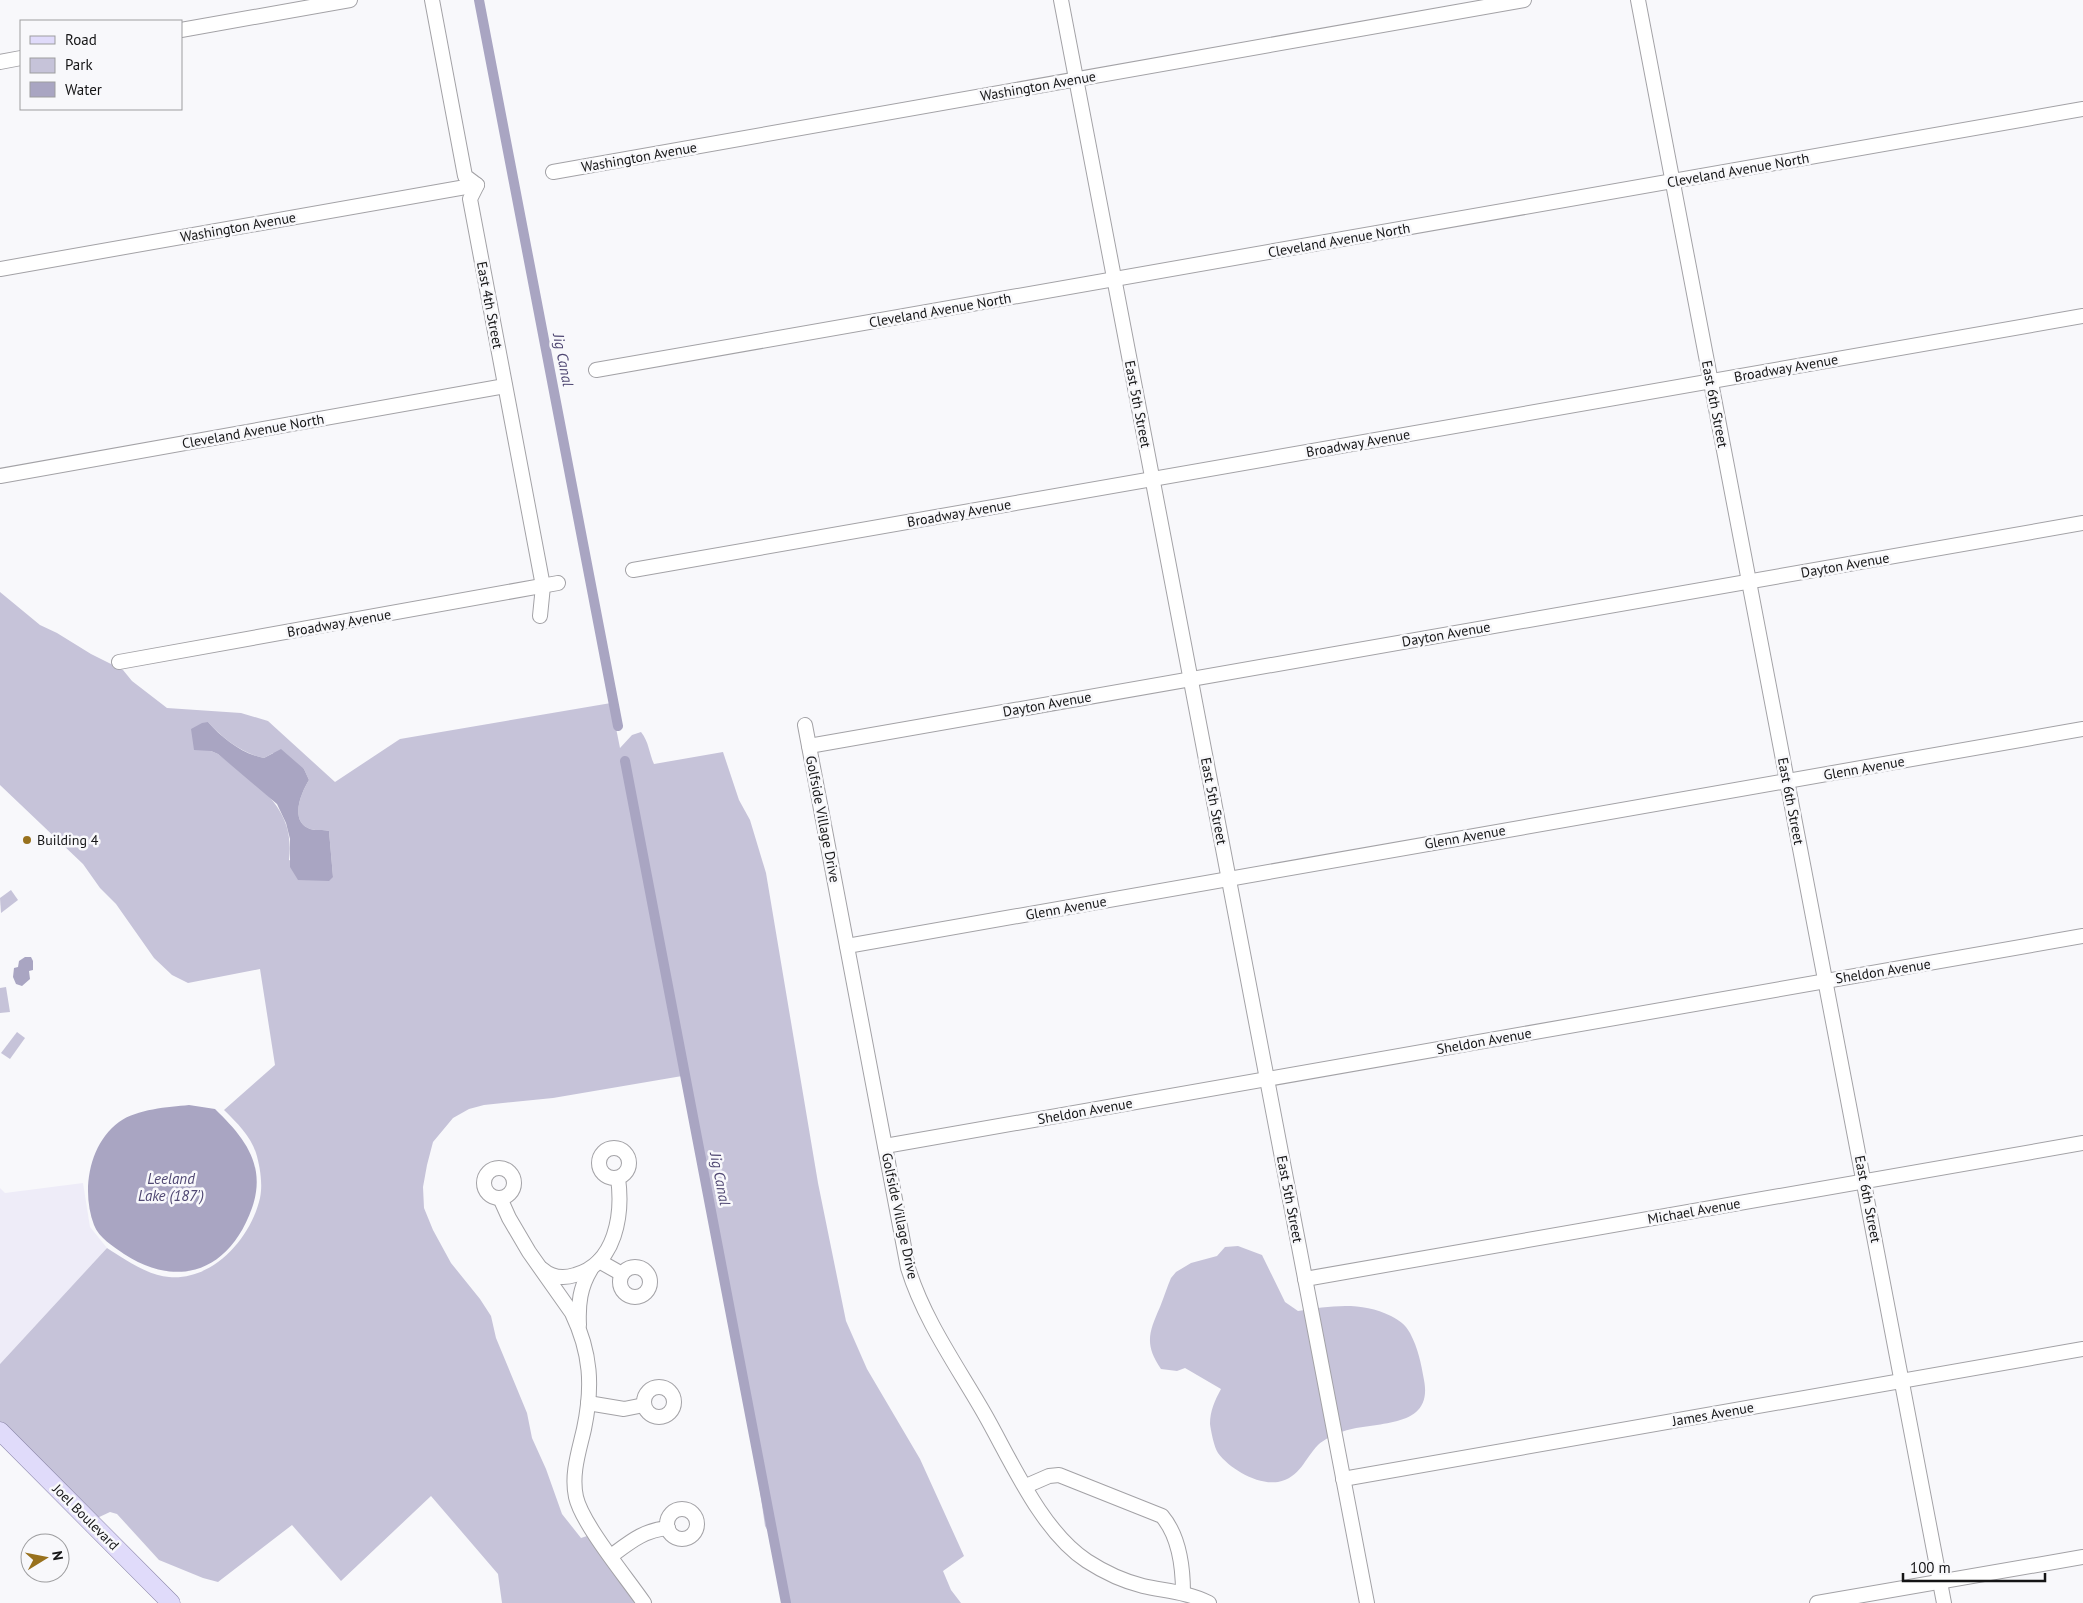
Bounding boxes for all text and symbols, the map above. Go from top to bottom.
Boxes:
legend [20,20,182,110]
text: Road [65,30,97,49]
text: Park [65,55,93,74]
street label: Washington Avenue [979,67,1097,105]
text: Water [65,80,102,99]
street label: Washington Avenue [580,138,698,176]
street label: Cleveland Avenue North [1665,149,1811,191]
street label: Washington Avenue [179,208,297,246]
street label: Cleveland Avenue North [1266,219,1412,261]
street label: East 4th Street [473,260,507,350]
street label: Cleveland Avenue North [867,289,1013,331]
water label: Jig Canal [549,331,578,388]
street label: Broadway Avenue [1733,350,1839,386]
street label: East 5th Street [1121,359,1155,449]
street label: East 6th Street [1698,359,1732,449]
street label: Cleveland Avenue North [180,410,326,452]
street label: Broadway Avenue [1305,425,1411,461]
street label: Broadway Avenue [906,495,1012,531]
street label: Dayton Avenue [1799,548,1891,582]
street label: Broadway Avenue [286,605,392,641]
street label: Dayton Avenue [1400,617,1492,651]
street label: Dayton Avenue [1001,687,1093,721]
street label: Glenn Avenue [1822,752,1906,784]
street label: Golfside Village Drive [802,754,844,884]
street label: East 5th Street [1197,756,1231,846]
street label: East 6th Street [1774,756,1808,846]
street label: Glenn Avenue [1423,821,1507,853]
place label: Building 4 [37,831,99,849]
marker: Building 4 [21,834,33,846]
street label: Glenn Avenue [1024,892,1108,924]
street label: Sheldon Avenue [1834,955,1932,987]
street label: Sheldon Avenue [1435,1024,1533,1058]
street label: Sheldon Avenue [1036,1094,1134,1128]
water label: Jig Canal [706,1150,735,1207]
street label: Golfside Village Drive [878,1151,922,1281]
street label: East 5th Street [1273,1154,1307,1244]
street label: East 6th Street [1851,1154,1885,1244]
water label: Leeland Lake (187') [138,1169,204,1205]
street label: Michael Avenue [1646,1194,1742,1228]
street label: James Avenue [1670,1398,1755,1430]
street label: Joel Boulevard [48,1479,123,1554]
north arrow [20,1533,70,1583]
text: N [48,1550,67,1562]
scale bar [1903,1550,2046,1582]
text: 100 m [1910,1558,1951,1577]

